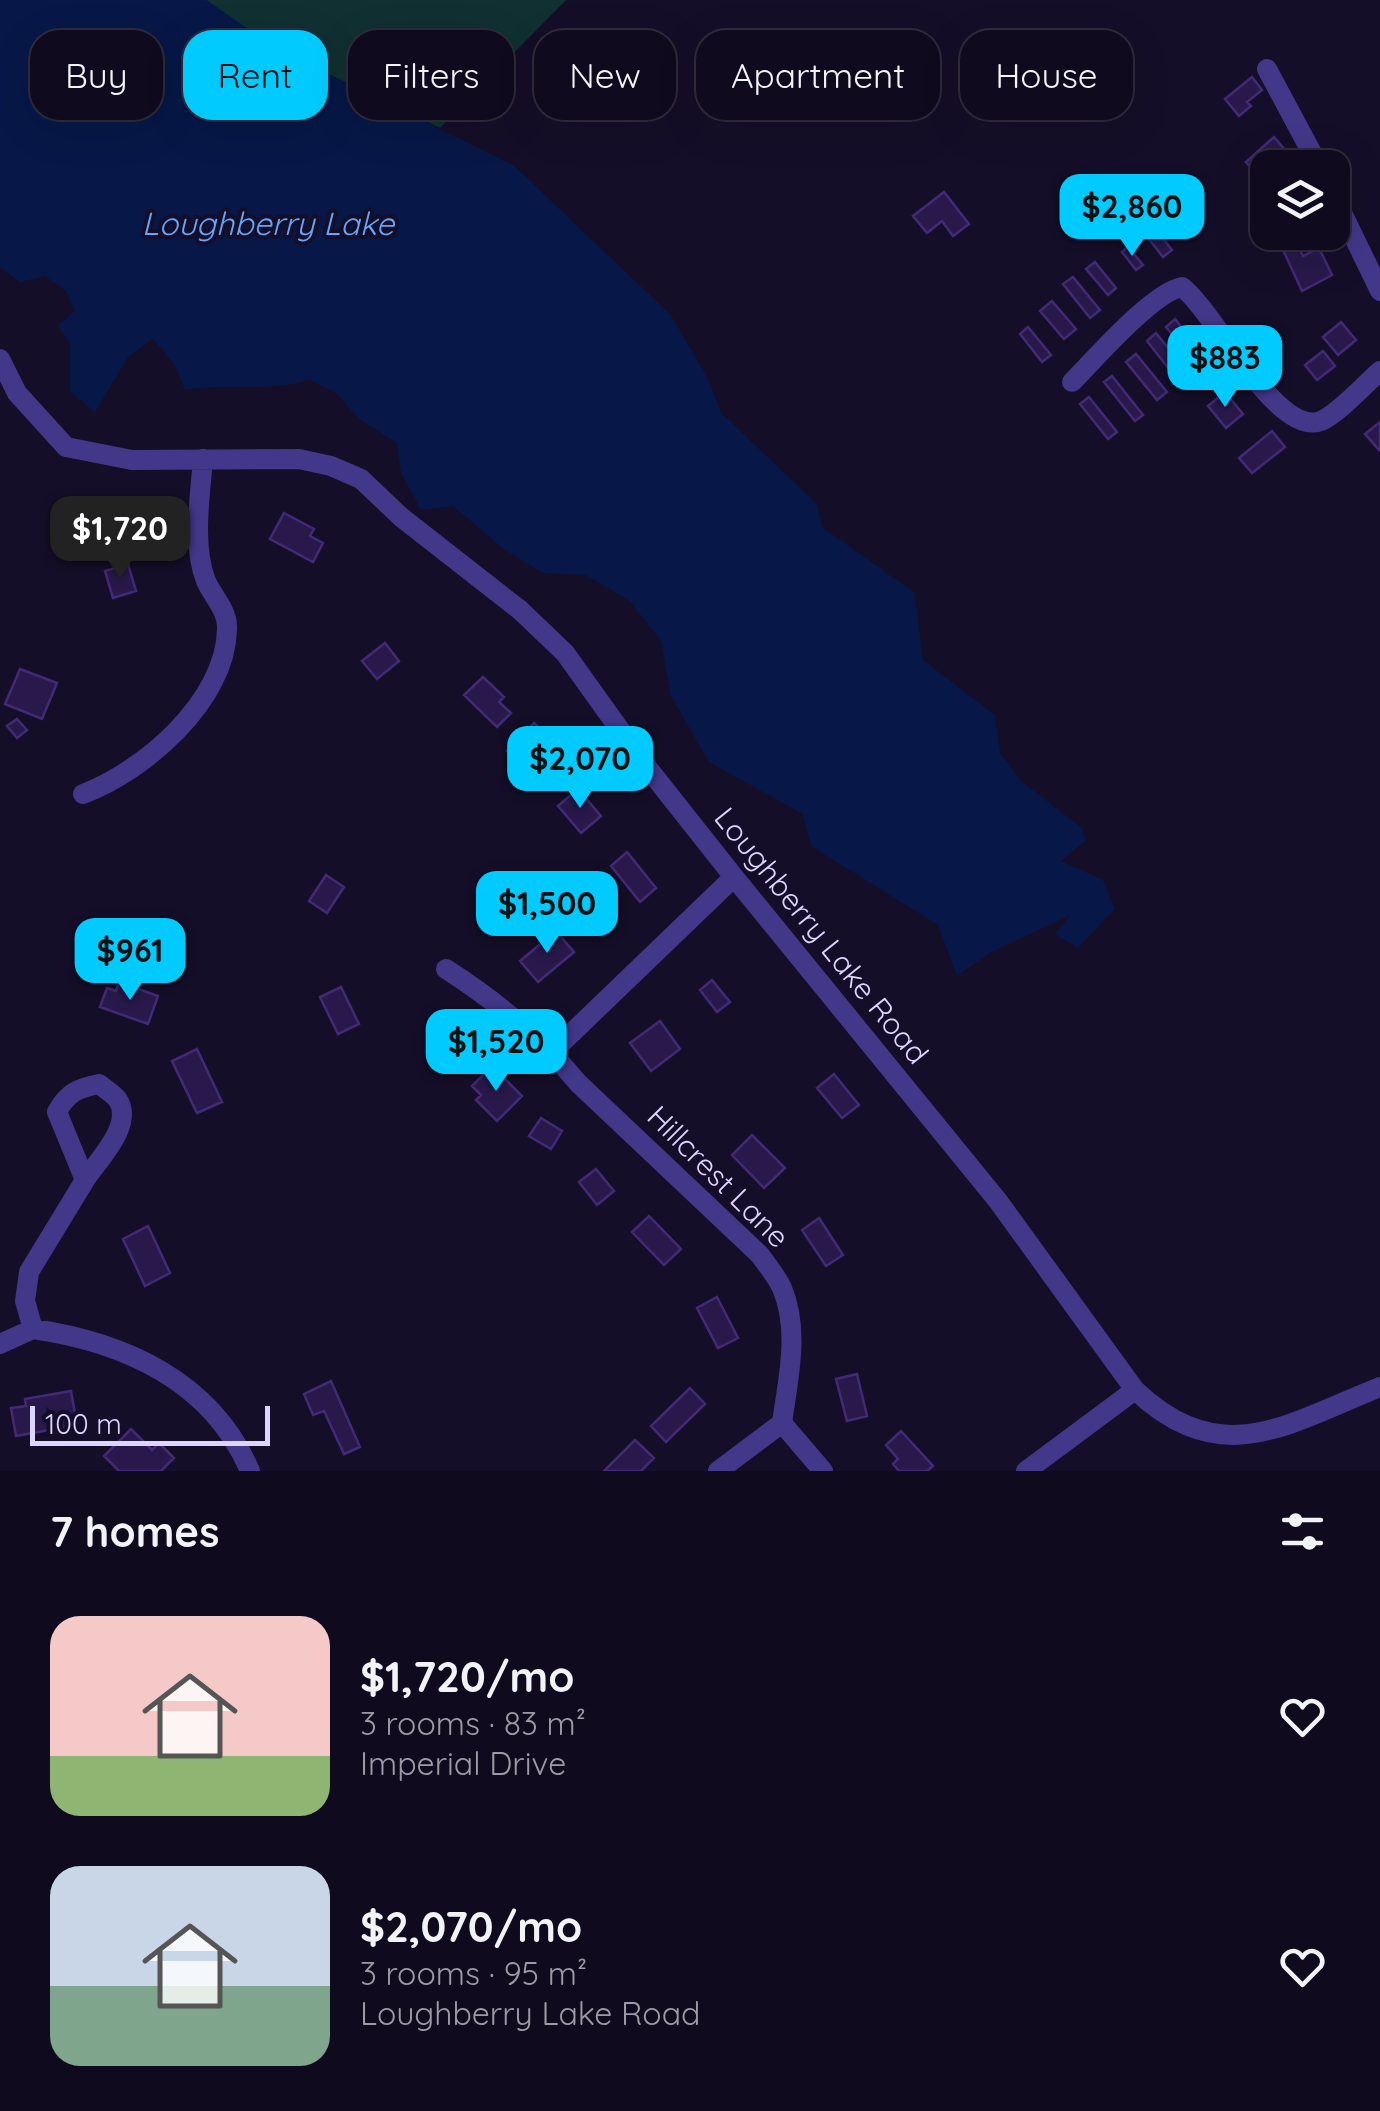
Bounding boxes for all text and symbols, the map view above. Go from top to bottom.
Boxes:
chip: Buy [30,30,163,120]
chip: Rent [183,30,328,120]
chip: Filters [348,30,514,120]
chip: New [534,30,676,120]
chip: Apartment [696,30,940,120]
chip: House [960,30,1133,120]
map controls [1250,150,1350,250]
button: layers [1250,150,1350,250]
pin: $2,860 [1051,174,1213,259]
text: $2,860 [1082,186,1183,226]
water label: Loughberry Lake [142,203,396,243]
pin: $883 [1166,325,1284,410]
text: $883 [1189,337,1261,377]
pin: $1,720 [39,496,201,581]
text: $1,720 [72,508,168,548]
pin: $2,070 [499,726,661,811]
text: $2,070 [529,738,631,778]
street label: Loughberry Lake Road [707,799,937,1071]
pin: $1,500 [466,871,628,956]
text: $1,500 [498,883,596,923]
pin: $961 [71,918,189,1003]
text: $961 [97,930,163,970]
pin: $1,520 [415,1009,577,1094]
text: $1,520 [448,1021,544,1061]
street label: Hillcrest Lane [640,1097,798,1255]
scale bar [30,1401,270,1446]
text: 100 m [45,1406,122,1441]
icon: filters [1275,1504,1330,1559]
text: 7 homes [50,1505,219,1558]
text: $1,720/mo [360,1650,575,1703]
icon: home [130,1656,250,1776]
icon: heart [1275,1689,1330,1744]
text: 3 rooms · 83 m² [360,1703,586,1743]
text: Imperial Drive [360,1743,566,1783]
text: $2,070/mo [360,1900,582,1953]
icon: home [130,1906,250,2026]
icon: heart [1275,1939,1330,1994]
text: 3 rooms · 95 m² [360,1953,587,1993]
text: Loughberry Lake Road [360,1993,700,2033]

